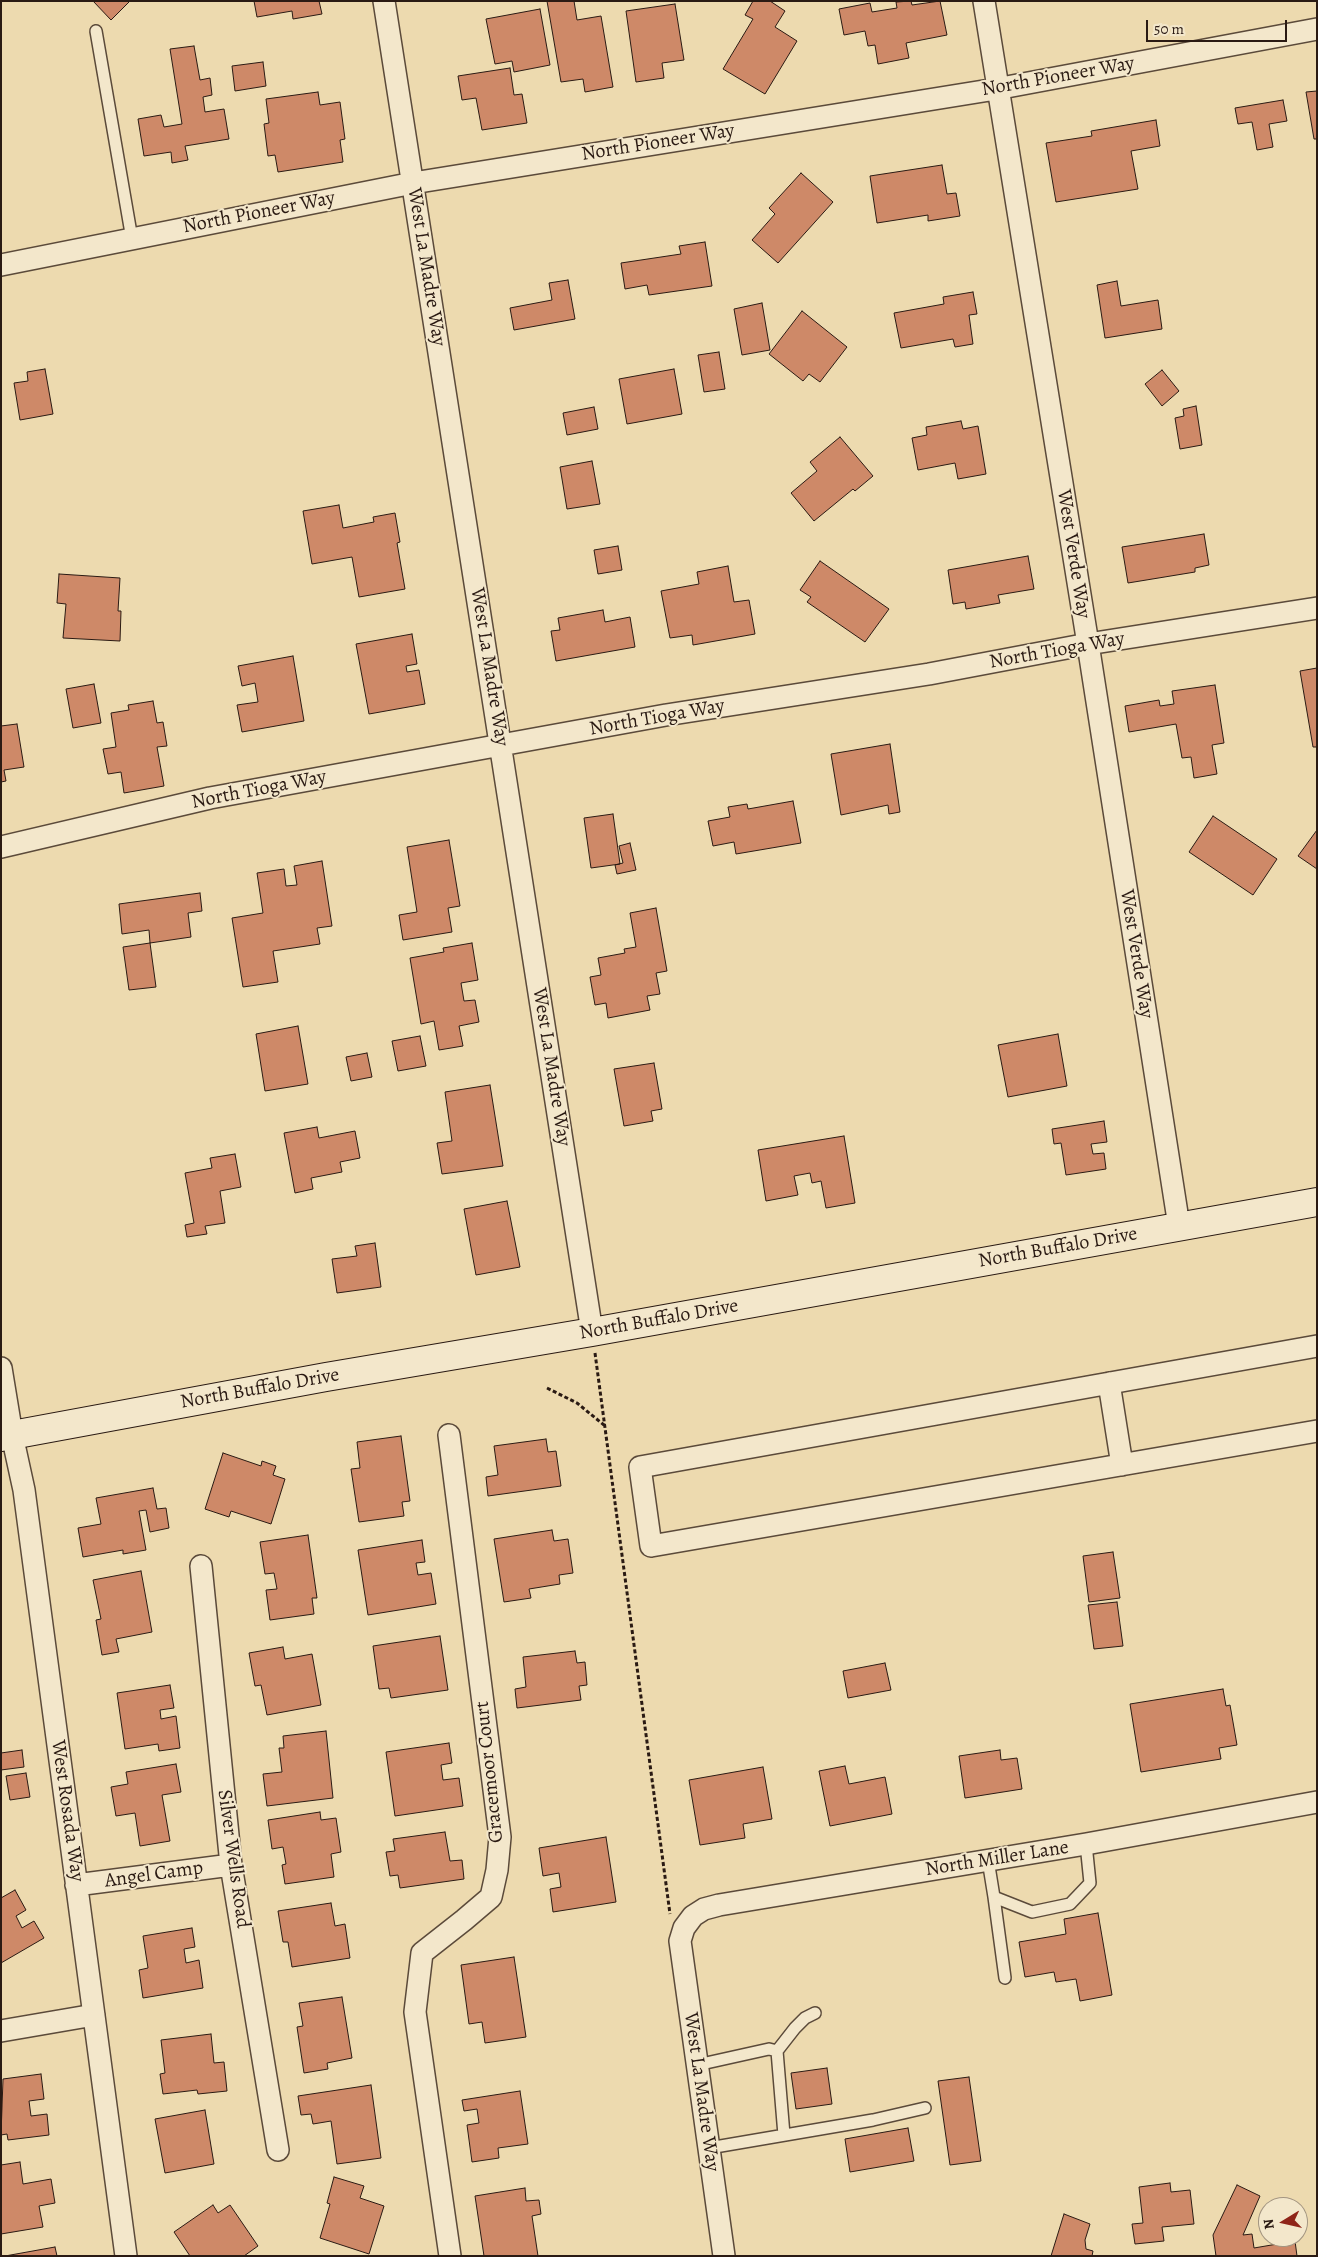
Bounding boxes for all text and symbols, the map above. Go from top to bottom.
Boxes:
scale bar [1148,10,1289,42]
text: 50 m [1154,19,1184,39]
street label: North Pioneer Way [980,52,1136,102]
street label: North Pioneer Way [580,119,736,167]
street label: North Pioneer Way [181,186,337,240]
street label: West La Madre Way [402,186,450,348]
street label: West Verde Way [1051,488,1095,620]
street label: West La Madre Way [465,586,513,748]
street label: North Tioga Way [988,627,1126,675]
street label: North Tioga Way [588,694,726,742]
street label: North Tioga Way [190,765,328,815]
street label: West Verde Way [1114,888,1158,1020]
street label: West La Madre Way [527,986,575,1148]
street label: North Buffalo Drive [977,1222,1139,1274]
street label: North Buffalo Drive [578,1294,740,1346]
street label: North Buffalo Drive [179,1363,341,1415]
street label: Gracemoor Court [471,1700,509,1844]
street label: West Rosada Way [45,1739,89,1883]
street label: Silver Wells Road [211,1788,255,1930]
street label: North Miller Lane [924,1836,1070,1882]
street label: Angel Camp [103,1856,205,1894]
street label: West La Madre Way [678,2011,724,2173]
north arrow [1258,2197,1308,2247]
text: N [1258,2218,1279,2231]

